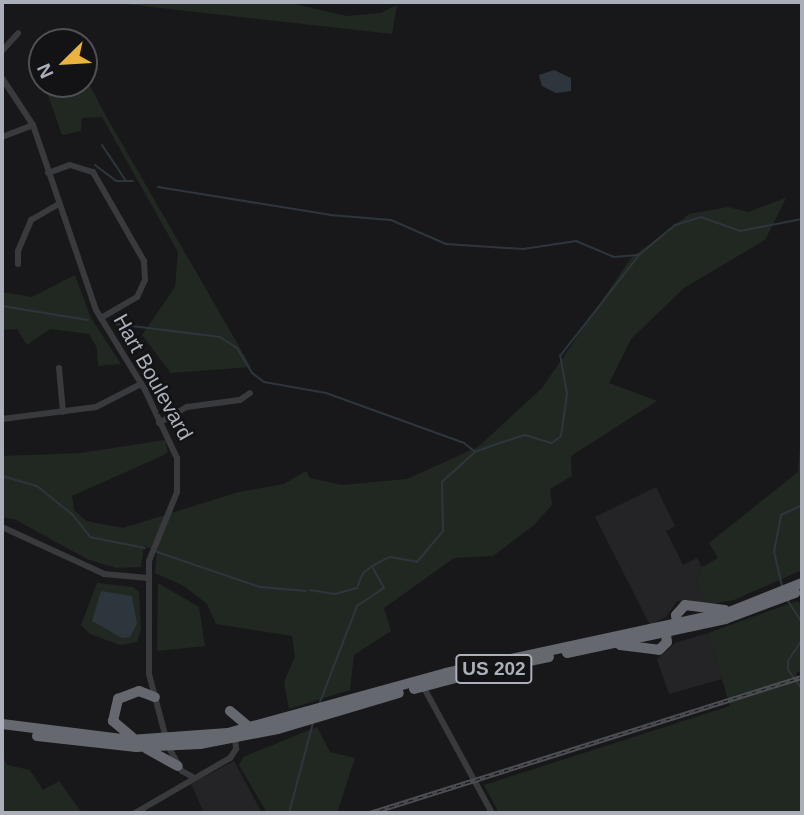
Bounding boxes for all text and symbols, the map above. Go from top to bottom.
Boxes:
north arrow [28,28,98,98]
text: N [33,60,58,81]
street label: Hart Boulevard [108,310,198,444]
road number: US 202 [454,654,534,684]

